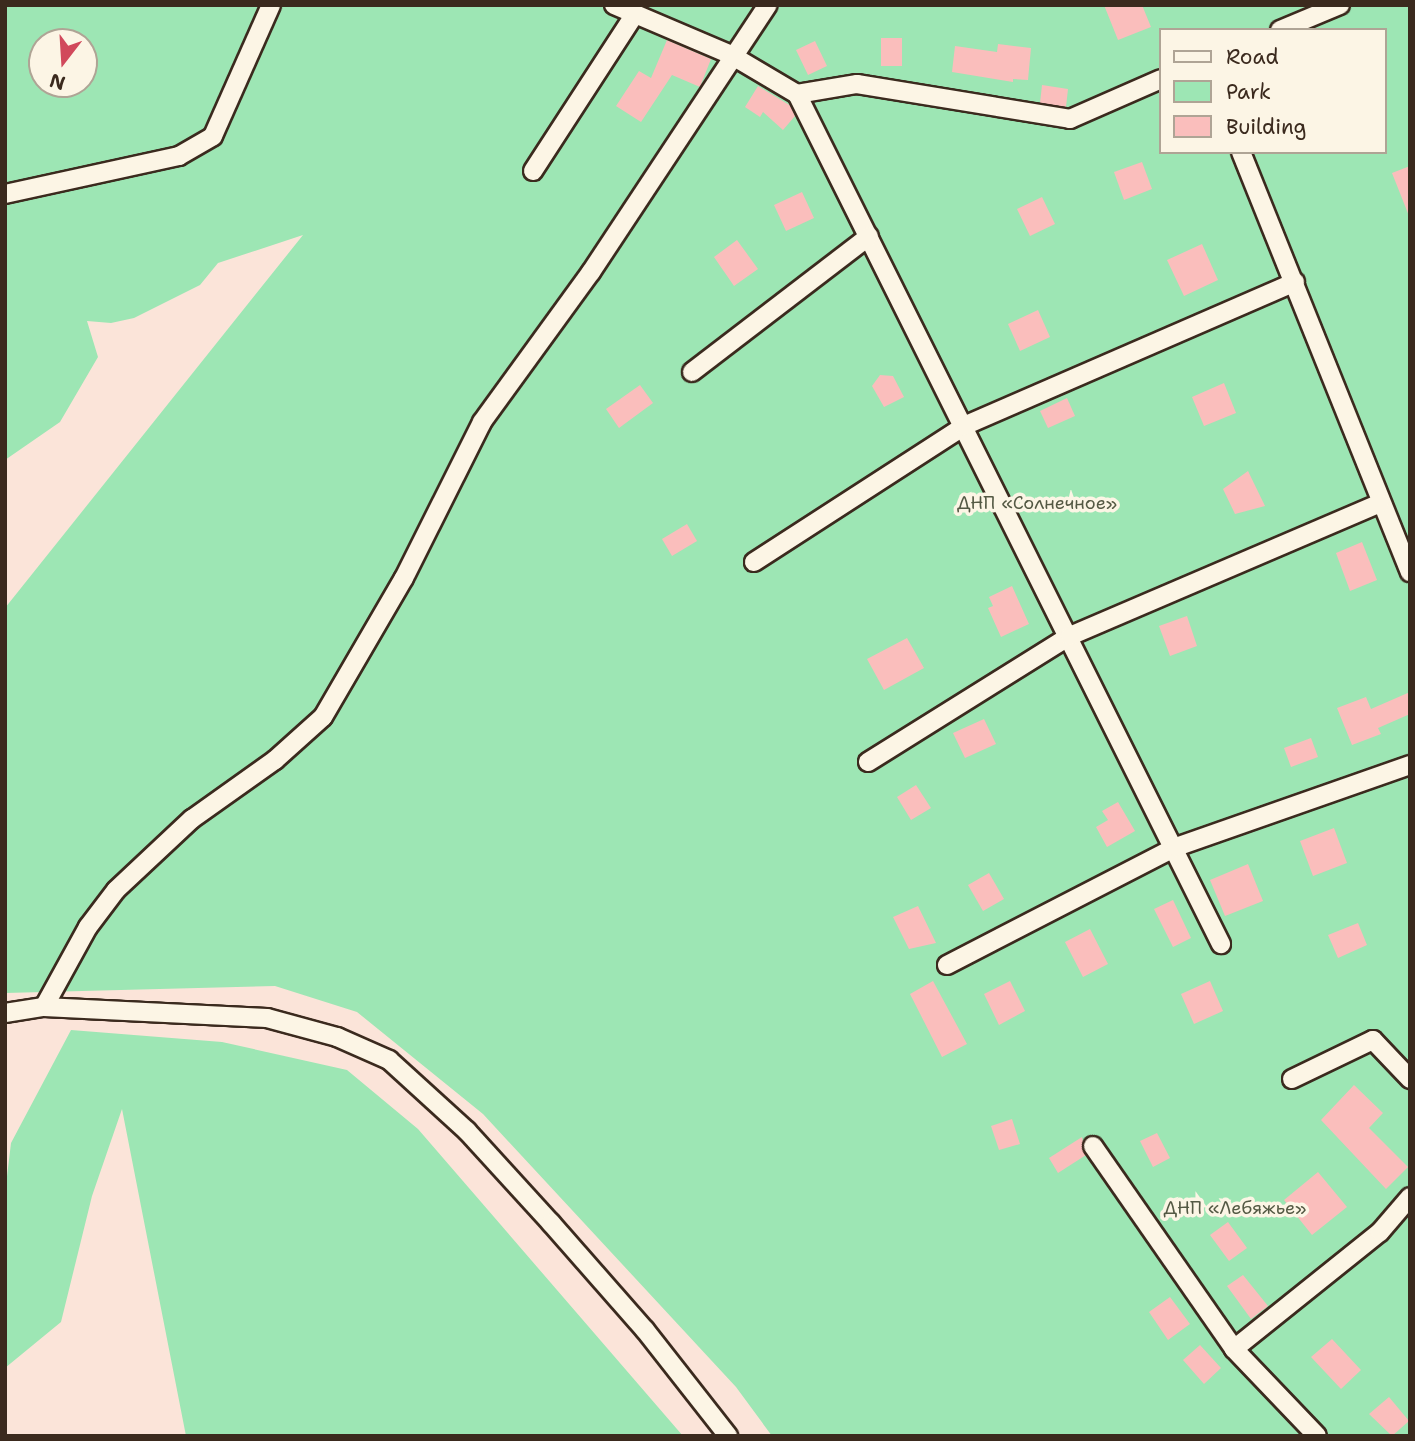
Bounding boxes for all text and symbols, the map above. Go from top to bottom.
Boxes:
north arrow [28,28,98,98]
legend [1160,28,1387,154]
text: Road [1226,43,1279,71]
text: N [46,67,68,96]
text: Park [1226,78,1271,106]
text: Building [1226,113,1306,141]
park label: ДНП «Солнечное» [957,492,1117,514]
park label: ДНП «Лебяжье» [1164,1197,1306,1219]

